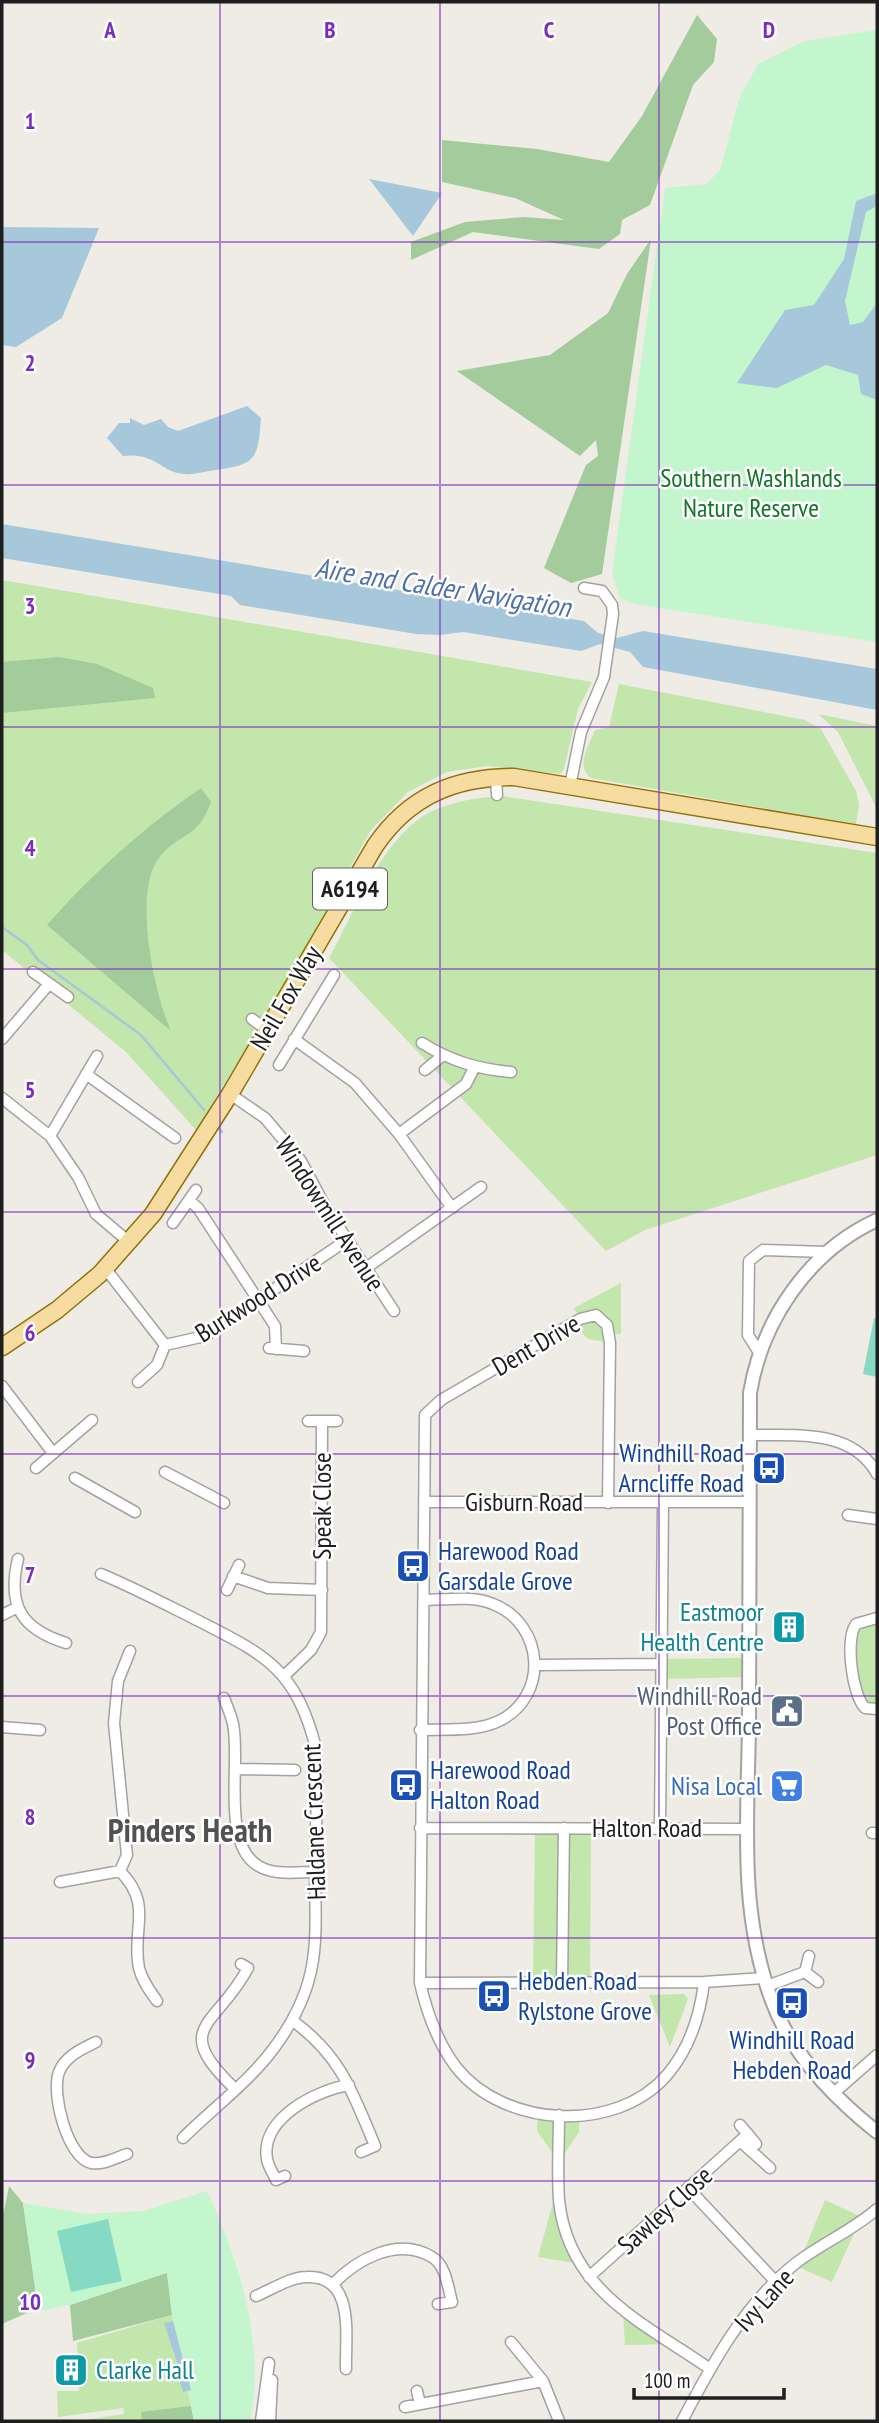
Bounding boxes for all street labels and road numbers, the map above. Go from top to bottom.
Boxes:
road number: A6194 [313,868,387,909]
street label: Neil Fox Way [242,939,329,1056]
street label: Windowmill Avenue [268,1130,393,1297]
street label: Burkwood Drive [189,1246,327,1349]
street label: Dent Drive [486,1306,585,1383]
street label: Speak Close [305,1452,338,1560]
street label: Gisburn Road [465,1485,583,1518]
street label: Haldane Crescent [294,1743,333,1901]
street label: Halton Road [592,1811,702,1844]
street label: Sawley Close [610,2158,719,2261]
street label: Ivy Lane [727,2261,801,2338]

